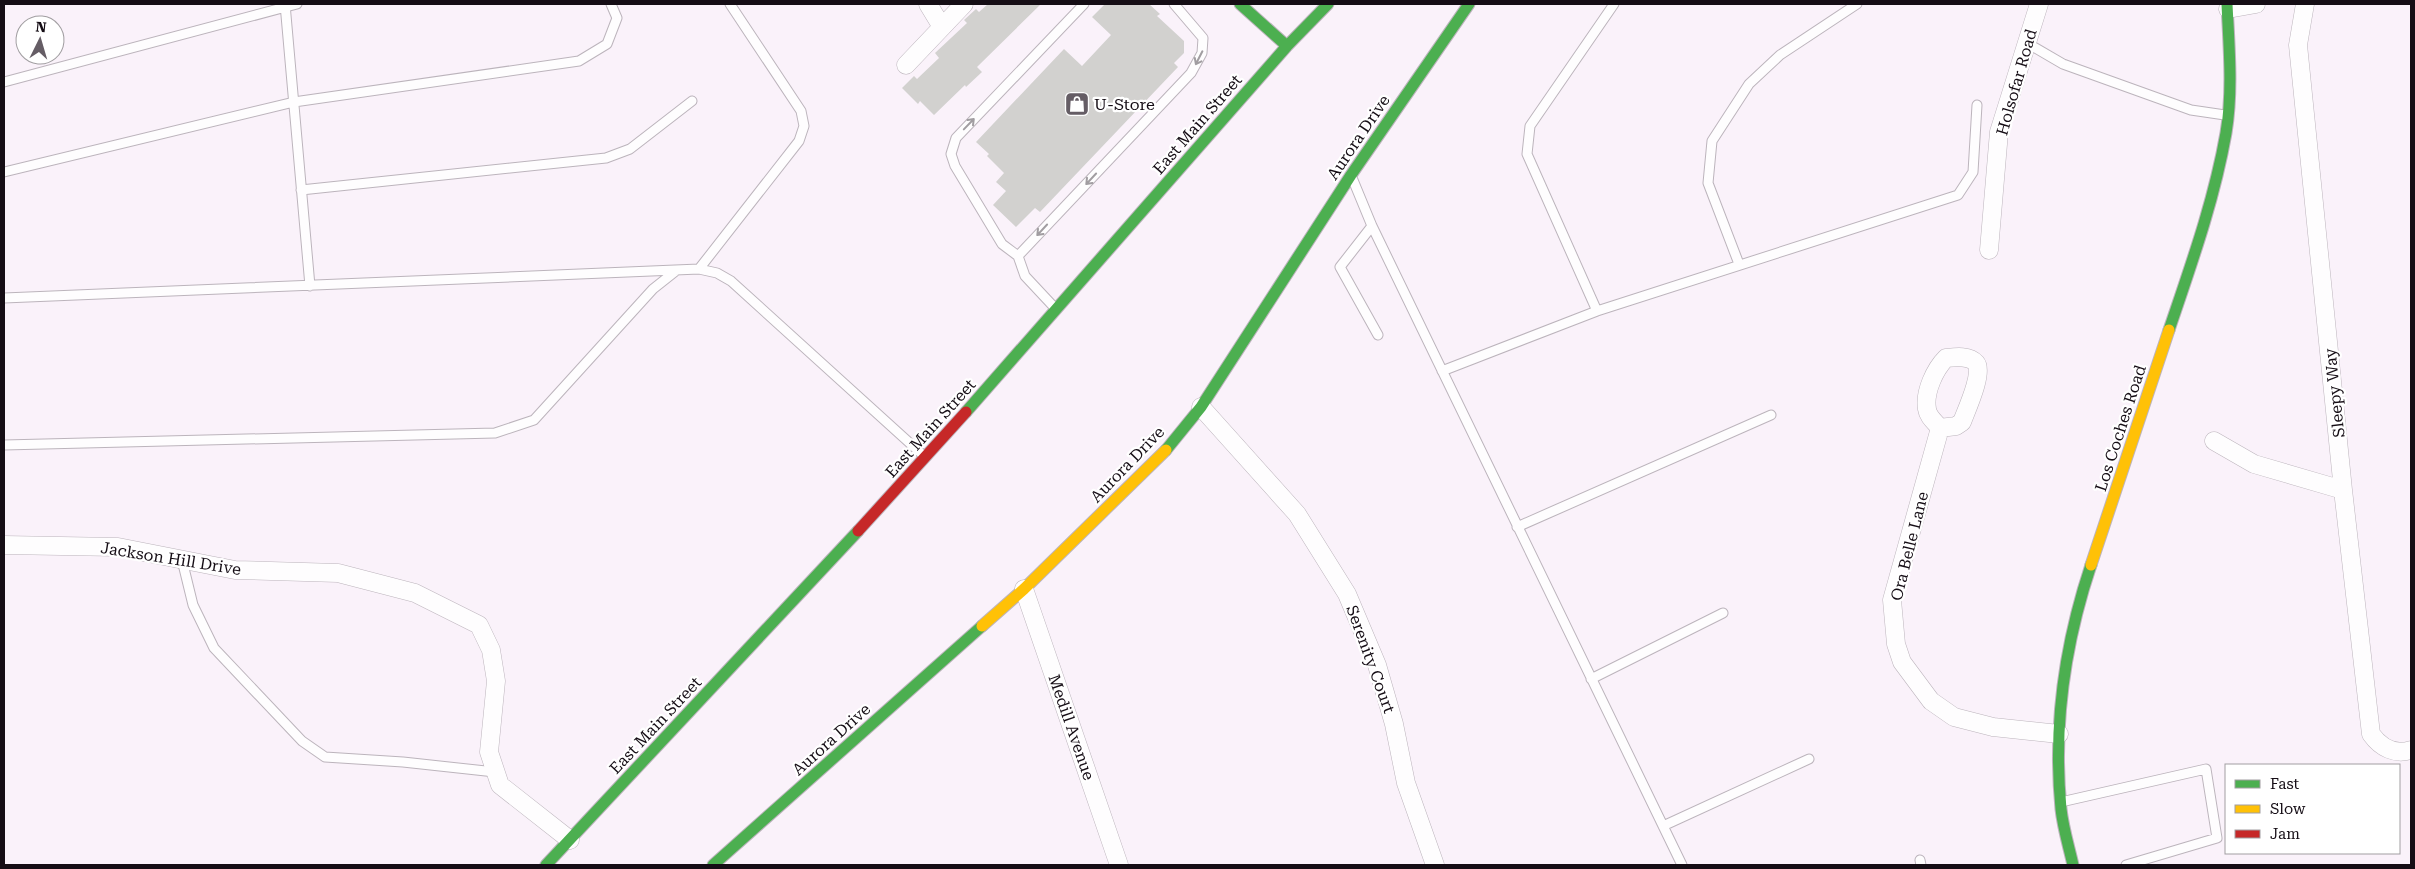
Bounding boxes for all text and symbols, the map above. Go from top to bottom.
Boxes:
north arrow [15,15,65,65]
text: N [35,19,47,36]
street label: Holsofar Road [1992,27,2041,138]
one-way arrow [1193,51,1203,66]
street label: East Main Street [1149,71,1246,178]
shop icon: U-Store [1064,91,1090,117]
street label: Aurora Drive [1323,91,1394,183]
place label: U-Store [1094,95,1155,114]
one-way arrow [963,118,975,130]
one-way arrow [1085,173,1097,185]
one-way arrow [1036,223,1048,236]
street label: Sleepy Way [2320,347,2349,438]
street label: Los Coches Road [2091,363,2150,494]
street label: East Main Street [881,375,980,481]
street label: Aurora Drive [1086,422,1168,506]
street label: Ora Belle Lane [1887,489,1932,603]
street label: Jackson Hill Drive [99,538,243,579]
street label: Serenity Court [1342,603,1399,716]
street label: Medill Avenue [1045,672,1099,783]
street label: East Main Street [606,673,705,778]
street label: Aurora Drive [788,699,874,779]
legend [2225,764,2400,854]
text: Fast [2270,775,2300,793]
text: Slow [2270,800,2306,818]
text: Jam [2270,825,2300,843]

